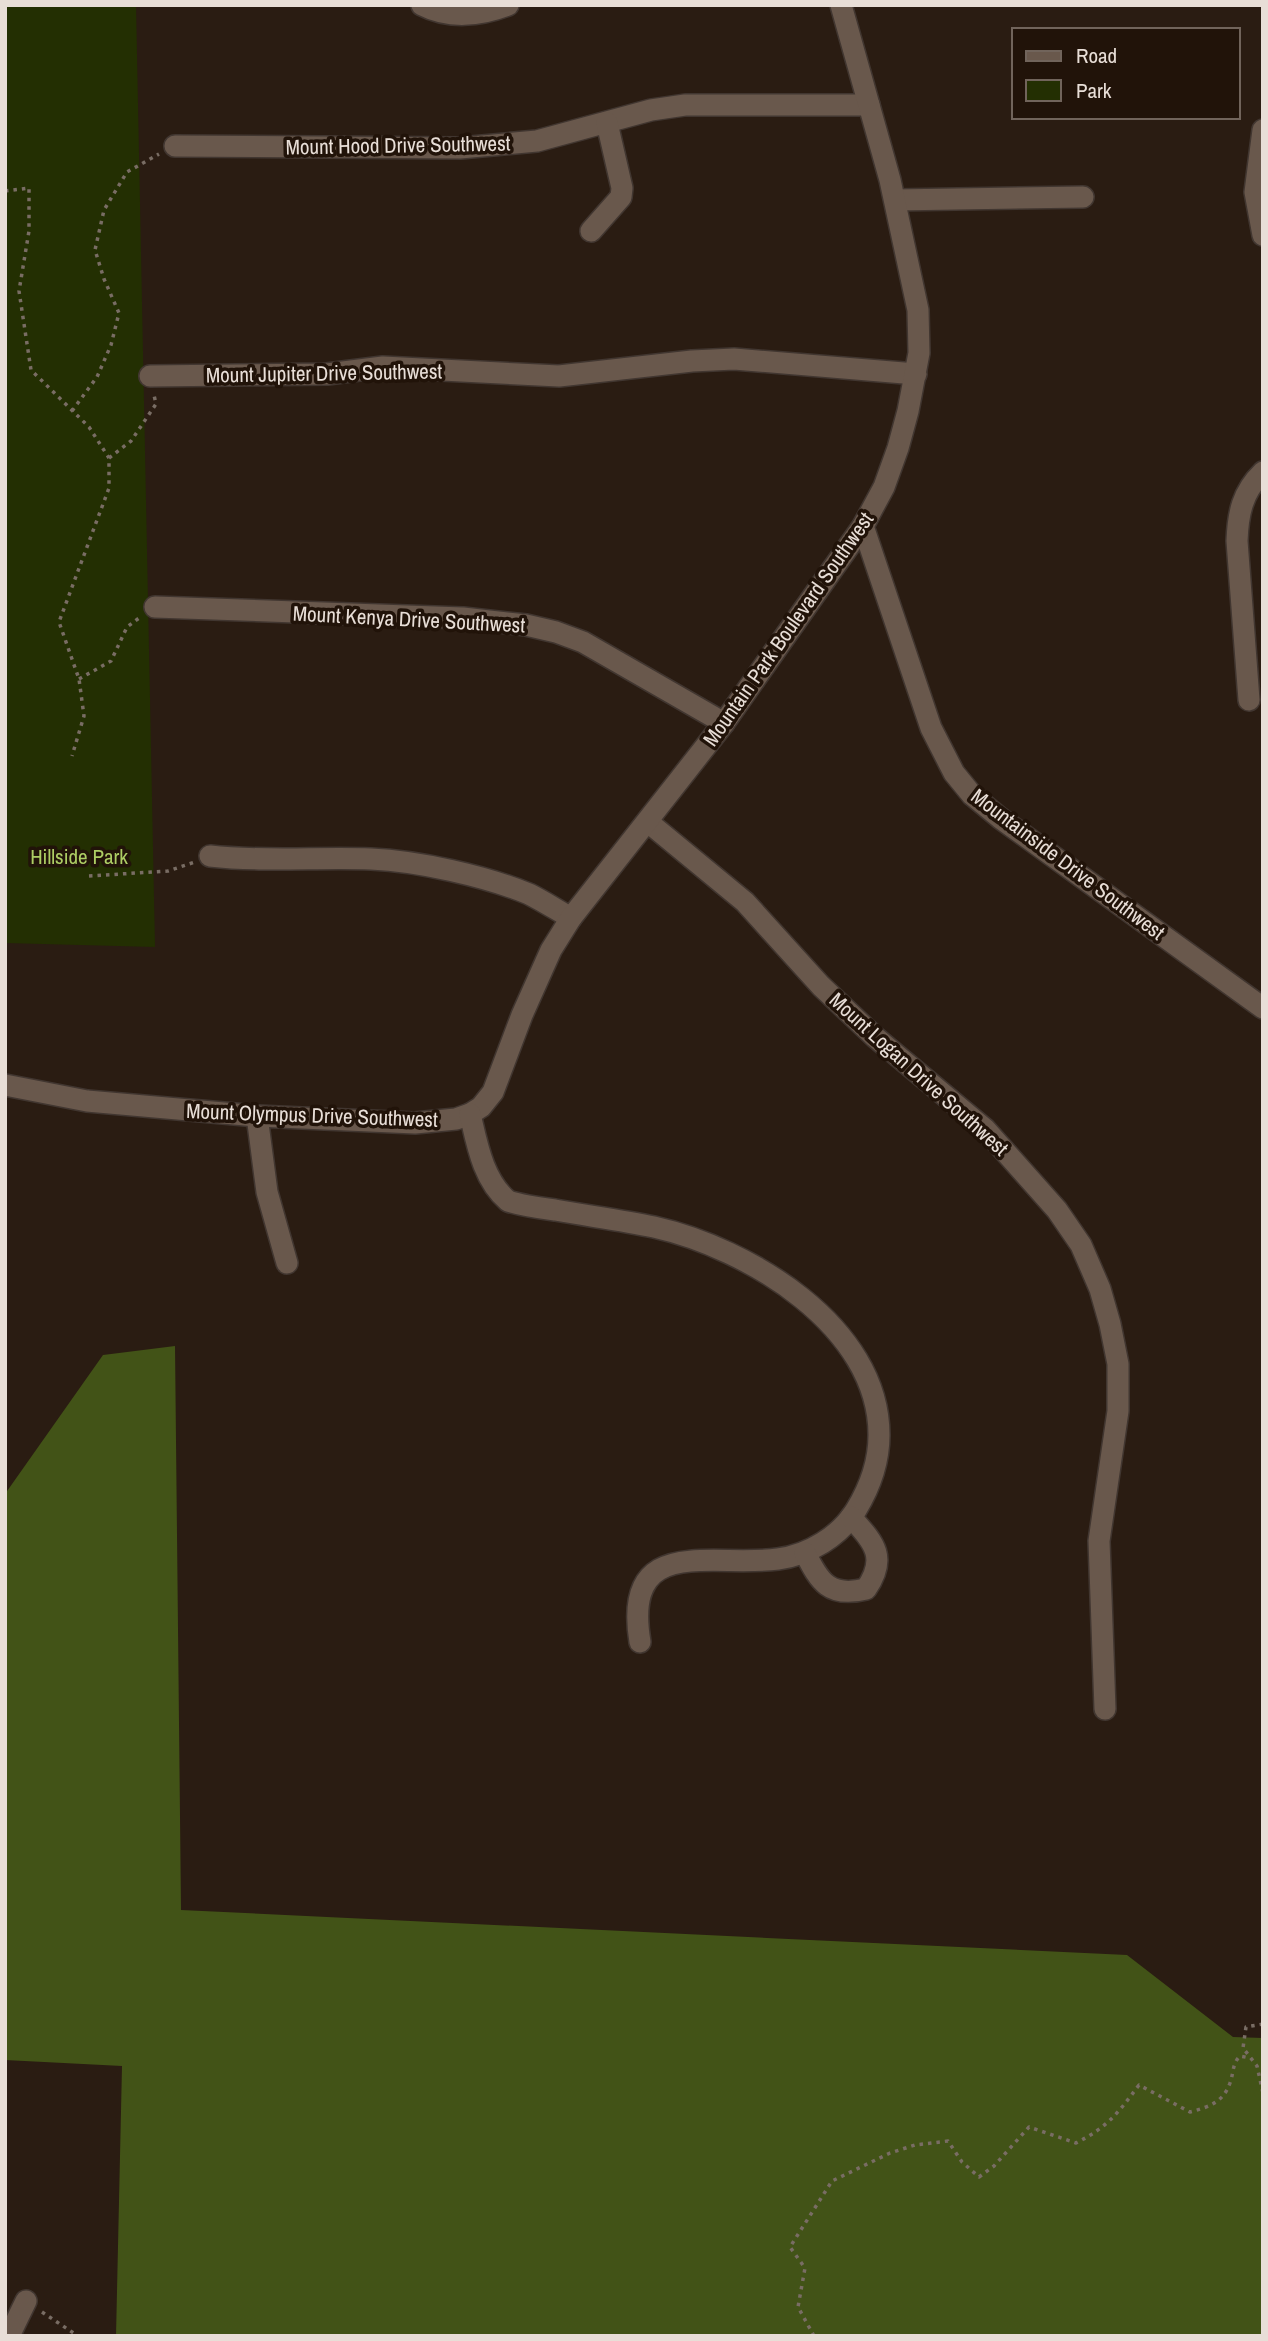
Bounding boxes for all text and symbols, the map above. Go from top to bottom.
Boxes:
legend [1012,28,1240,119]
text: Road [1076,41,1117,70]
text: Park [1076,76,1112,105]
street label: Mount Hood Drive Southwest [285,129,511,161]
street label: Mount Jupiter Drive Southwest [206,356,443,390]
street label: Mountain Park Boulevard Southwest [696,506,880,752]
street label: Mount Kenya Drive Southwest [292,598,526,640]
street label: Mountainside Drive Southwest [965,782,1171,947]
park label: Hillside Park [30,842,128,871]
street label: Mount Logan Drive Southwest [823,986,1015,1162]
street label: Mount Olympus Drive Southwest [186,1096,438,1134]

